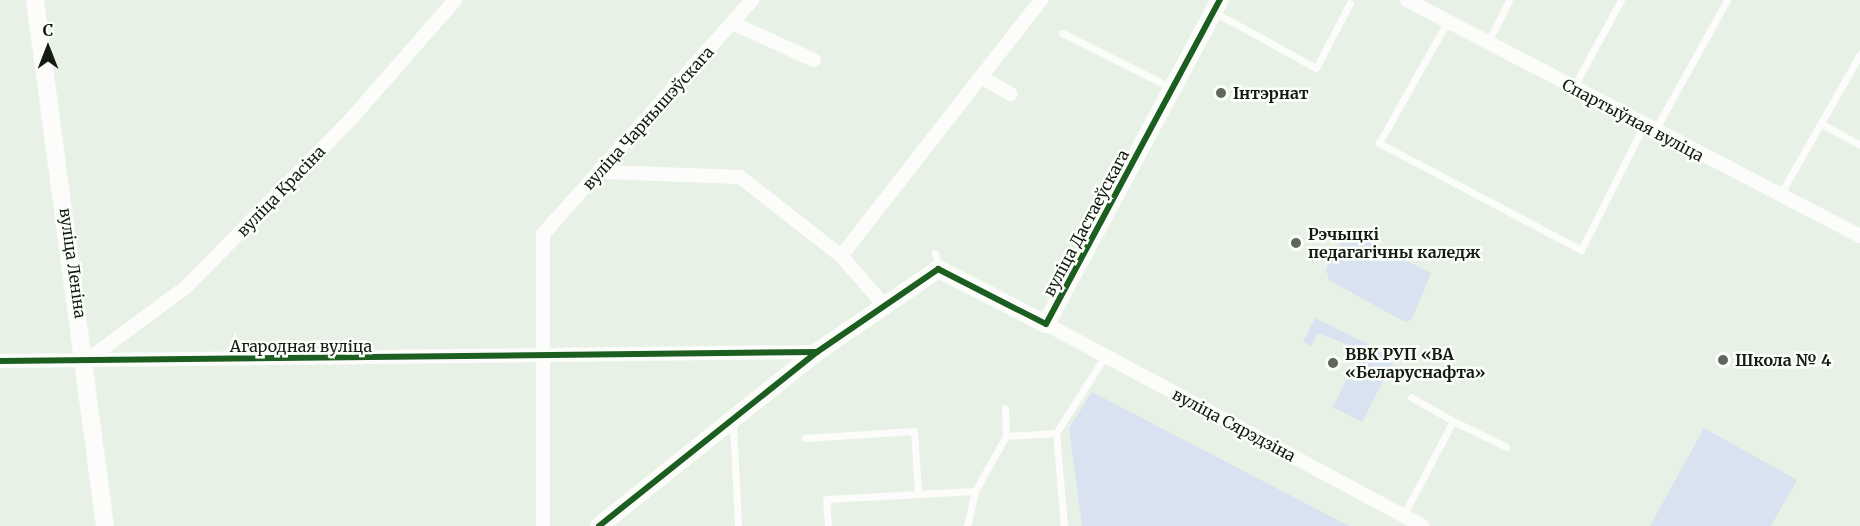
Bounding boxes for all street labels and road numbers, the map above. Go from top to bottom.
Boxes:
street label: вуліца Чарнышэўскага [579,42,717,194]
street label: Спартыўная вуліца [1559,75,1707,165]
street label: вуліца Красіна [233,142,329,240]
street label: вуліца Дастаеўскага [1039,146,1133,300]
street label: вуліца Леніна [56,207,90,319]
street label: Агародная вуліца [230,336,372,356]
street label: вуліца Сярэдзіна [1169,385,1299,465]

